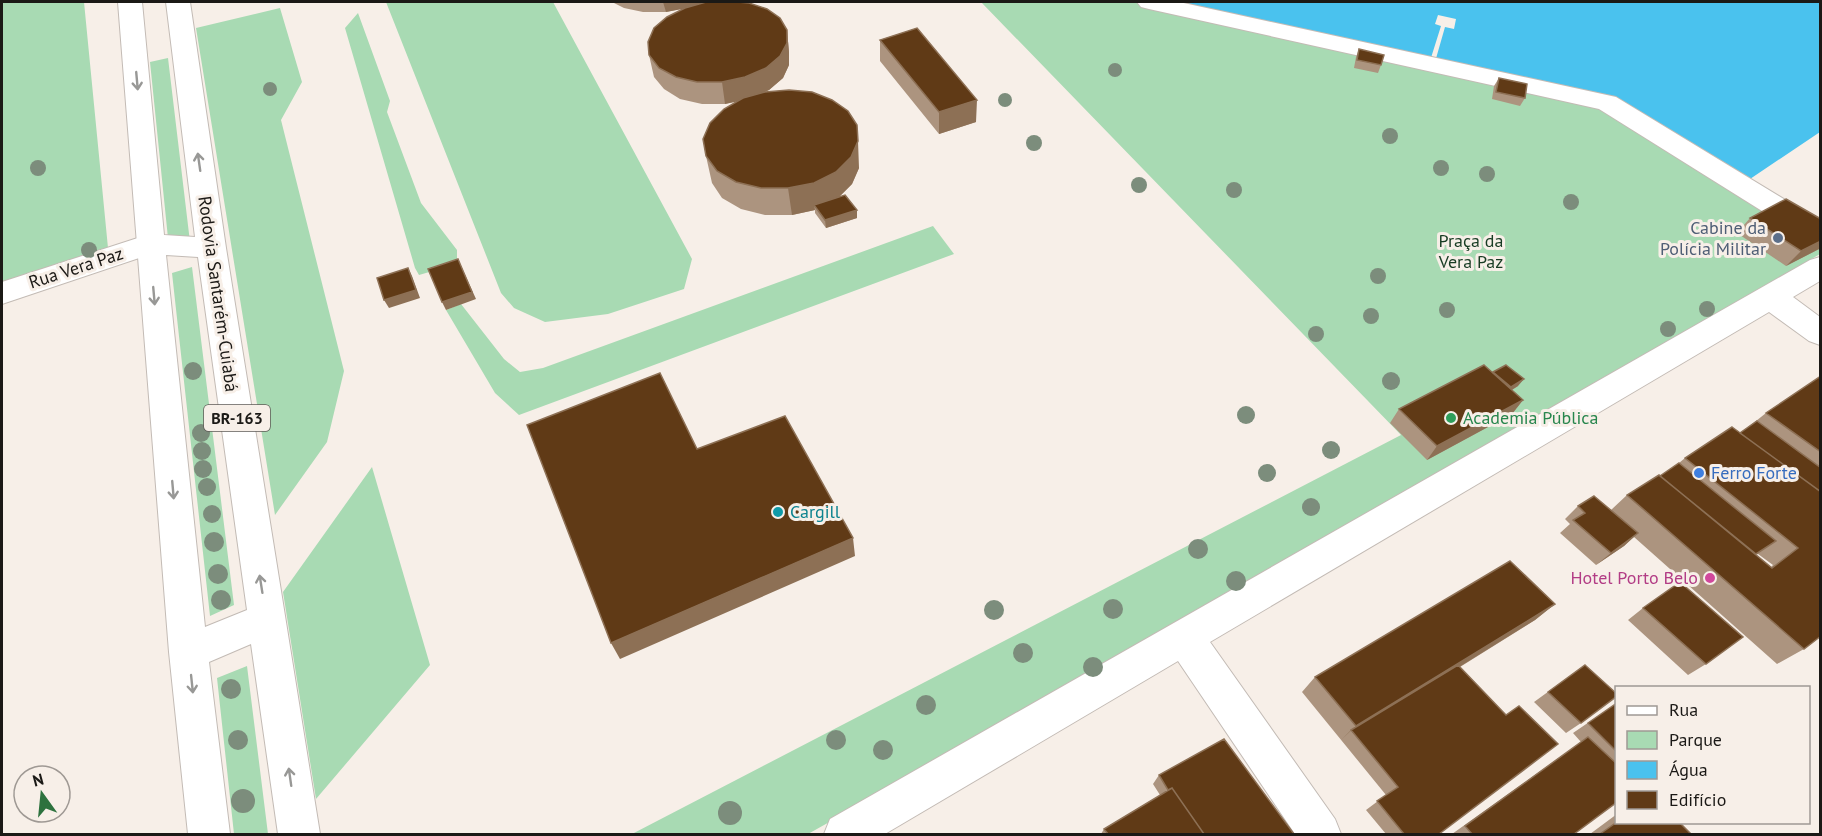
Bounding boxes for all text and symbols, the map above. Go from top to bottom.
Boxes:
one-way arrow [131,70,142,90]
one-way arrow [194,153,205,173]
street label: Rodovia Santarém-Cuiabá [193,194,244,393]
place label: Cabine da Polícia Militar [1660,216,1766,260]
park label: Praça da Vera Paz [1438,229,1503,273]
marker: Cabine da Polícia Militar [1771,231,1785,245]
street label: Rua Vera Paz [26,241,126,294]
one-way arrow [149,286,160,305]
road number: BR-163 [204,405,270,431]
place label: Academia Pública [1463,406,1598,429]
marker: Academia Pública [1444,411,1458,425]
place label: Ferro Forte [1711,461,1797,484]
marker: Ferro Forte [1692,466,1706,480]
one-way arrow [168,480,179,500]
place label: Cargill [790,500,841,523]
marker: Cargill [771,505,785,519]
place label: Hotel Porto Belo [1571,566,1698,589]
marker: Hotel Porto Belo [1703,571,1717,585]
one-way arrow [256,574,267,594]
one-way arrow [187,674,198,694]
legend [1615,686,1810,824]
text: Rua [1669,698,1698,721]
text: Parque [1669,728,1722,751]
text: Água [1669,758,1708,781]
north arrow [12,764,72,824]
one-way arrow [285,767,296,787]
text: N [30,768,46,791]
text: Edifício [1669,788,1726,811]

